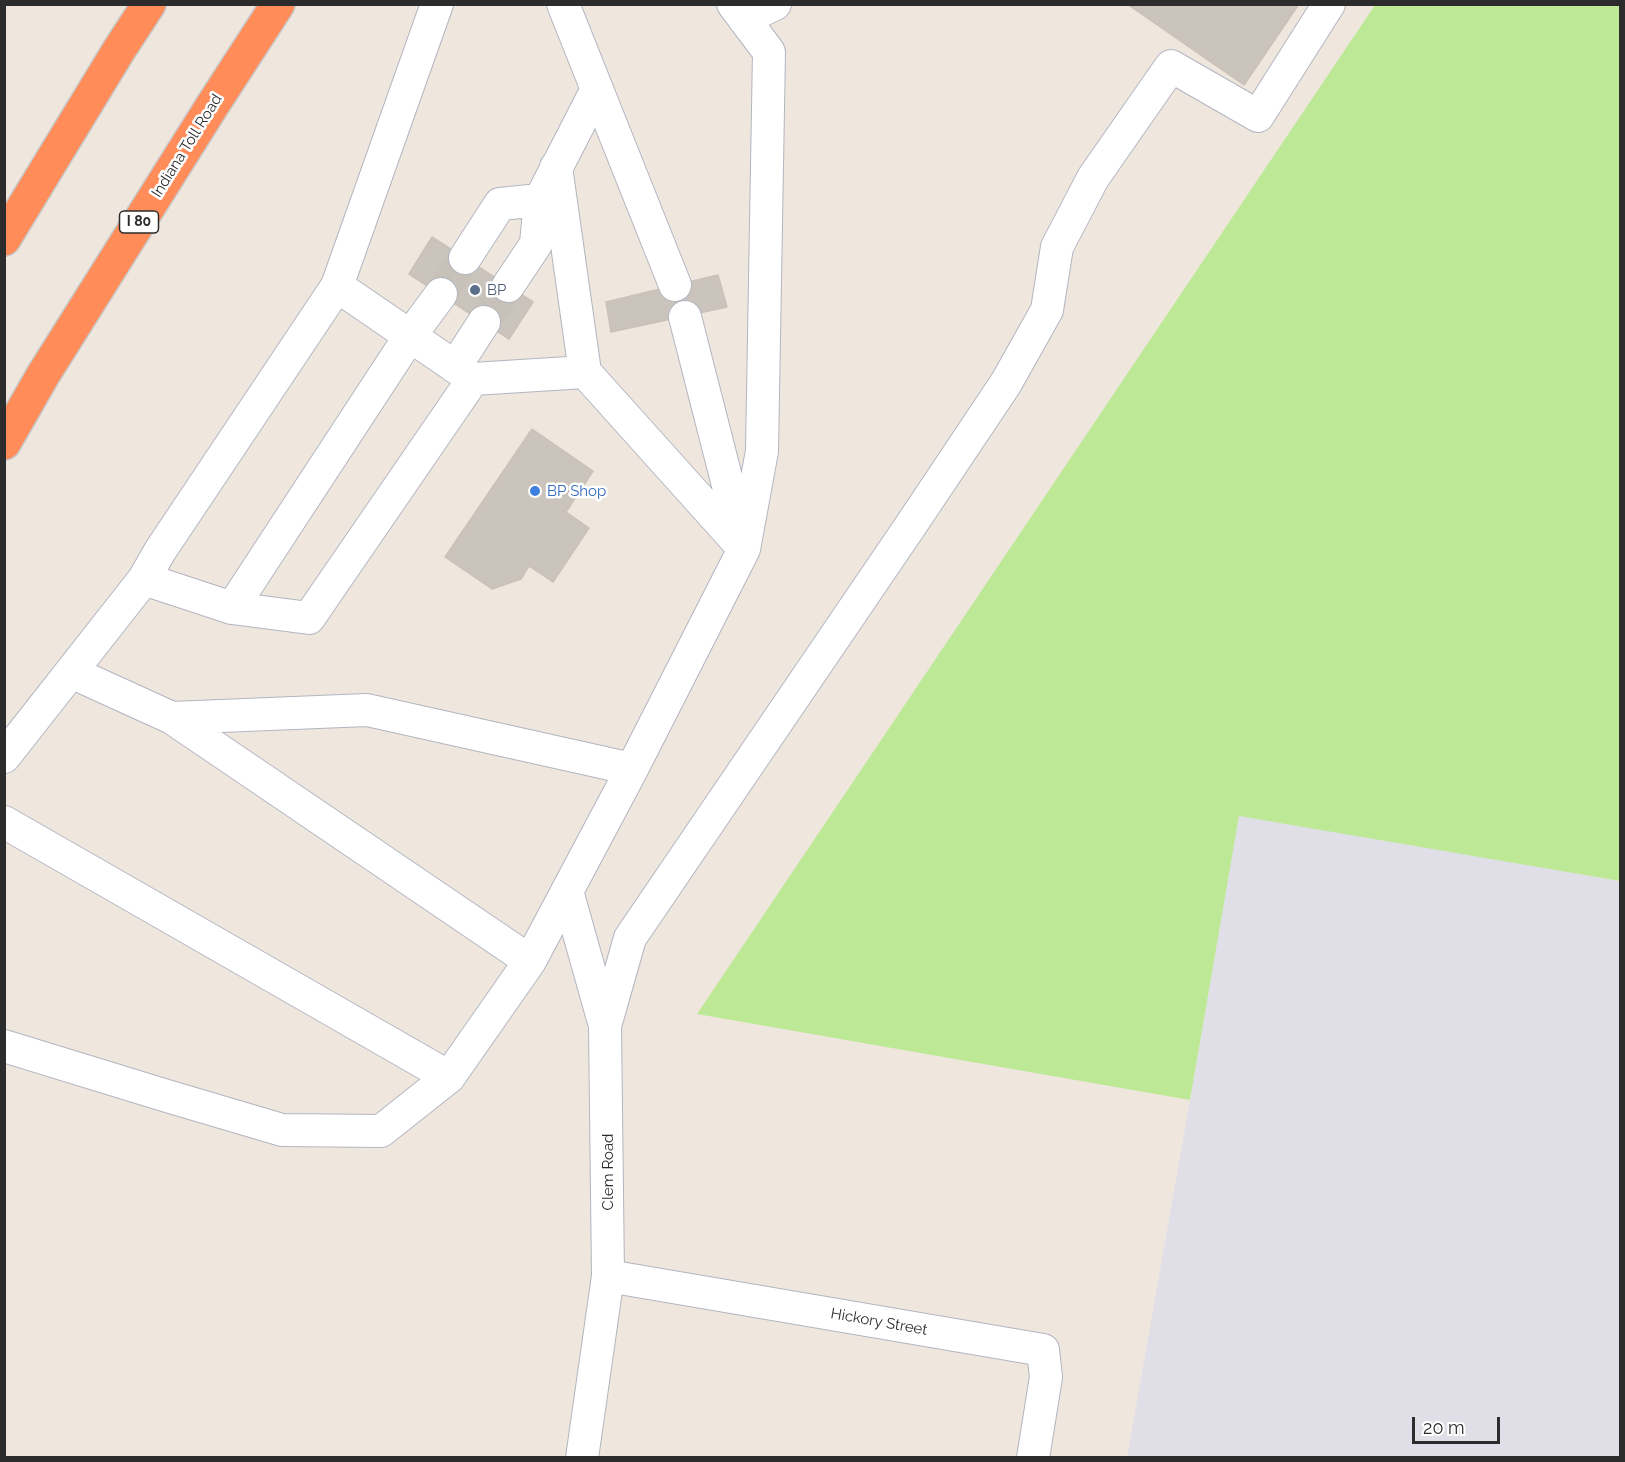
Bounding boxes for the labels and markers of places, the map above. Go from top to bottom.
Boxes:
place label: BP [487,281,506,299]
marker: BP [468,283,482,297]
place label: BP Shop [547,482,606,500]
marker: BP Shop [528,484,542,498]

